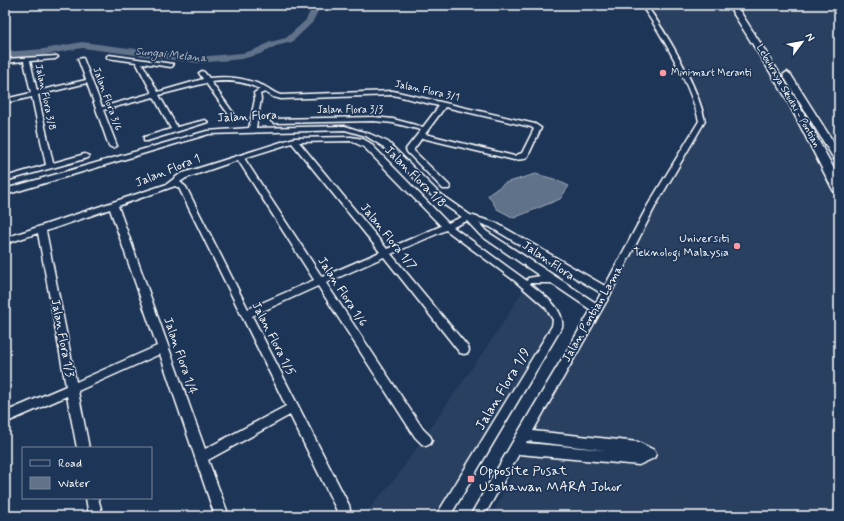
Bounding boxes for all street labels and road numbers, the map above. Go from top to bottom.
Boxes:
street label: Lebuhraya Skudai - Pontian [753,42,823,150]
street label: Jalan Flora 3/8 [32,63,58,131]
street label: Jalan Flora 3/6 [89,65,125,133]
street label: Jalan Flora 3/1 [393,78,461,104]
street label: Jalan Flora 3/3 [317,104,384,117]
street label: Jalan Flora [217,107,278,127]
street label: Jalan Flora 1/8 [381,143,449,211]
street label: Jalan Flora 1 [133,151,203,191]
street label: Jalan Flora 1/7 [356,200,420,274]
street label: Jalan Flora [519,238,577,284]
street label: Jalan Flora 1/6 [313,254,371,330]
street label: Jalan Pontian Lama [559,262,628,365]
street label: Jalan Flora 1/3 [47,298,78,379]
street label: Jalan Flora 1/5 [247,299,299,379]
street label: Jalan Flora 1/4 [159,315,201,397]
street label: Jalan Flora 1/9 [471,344,535,434]

